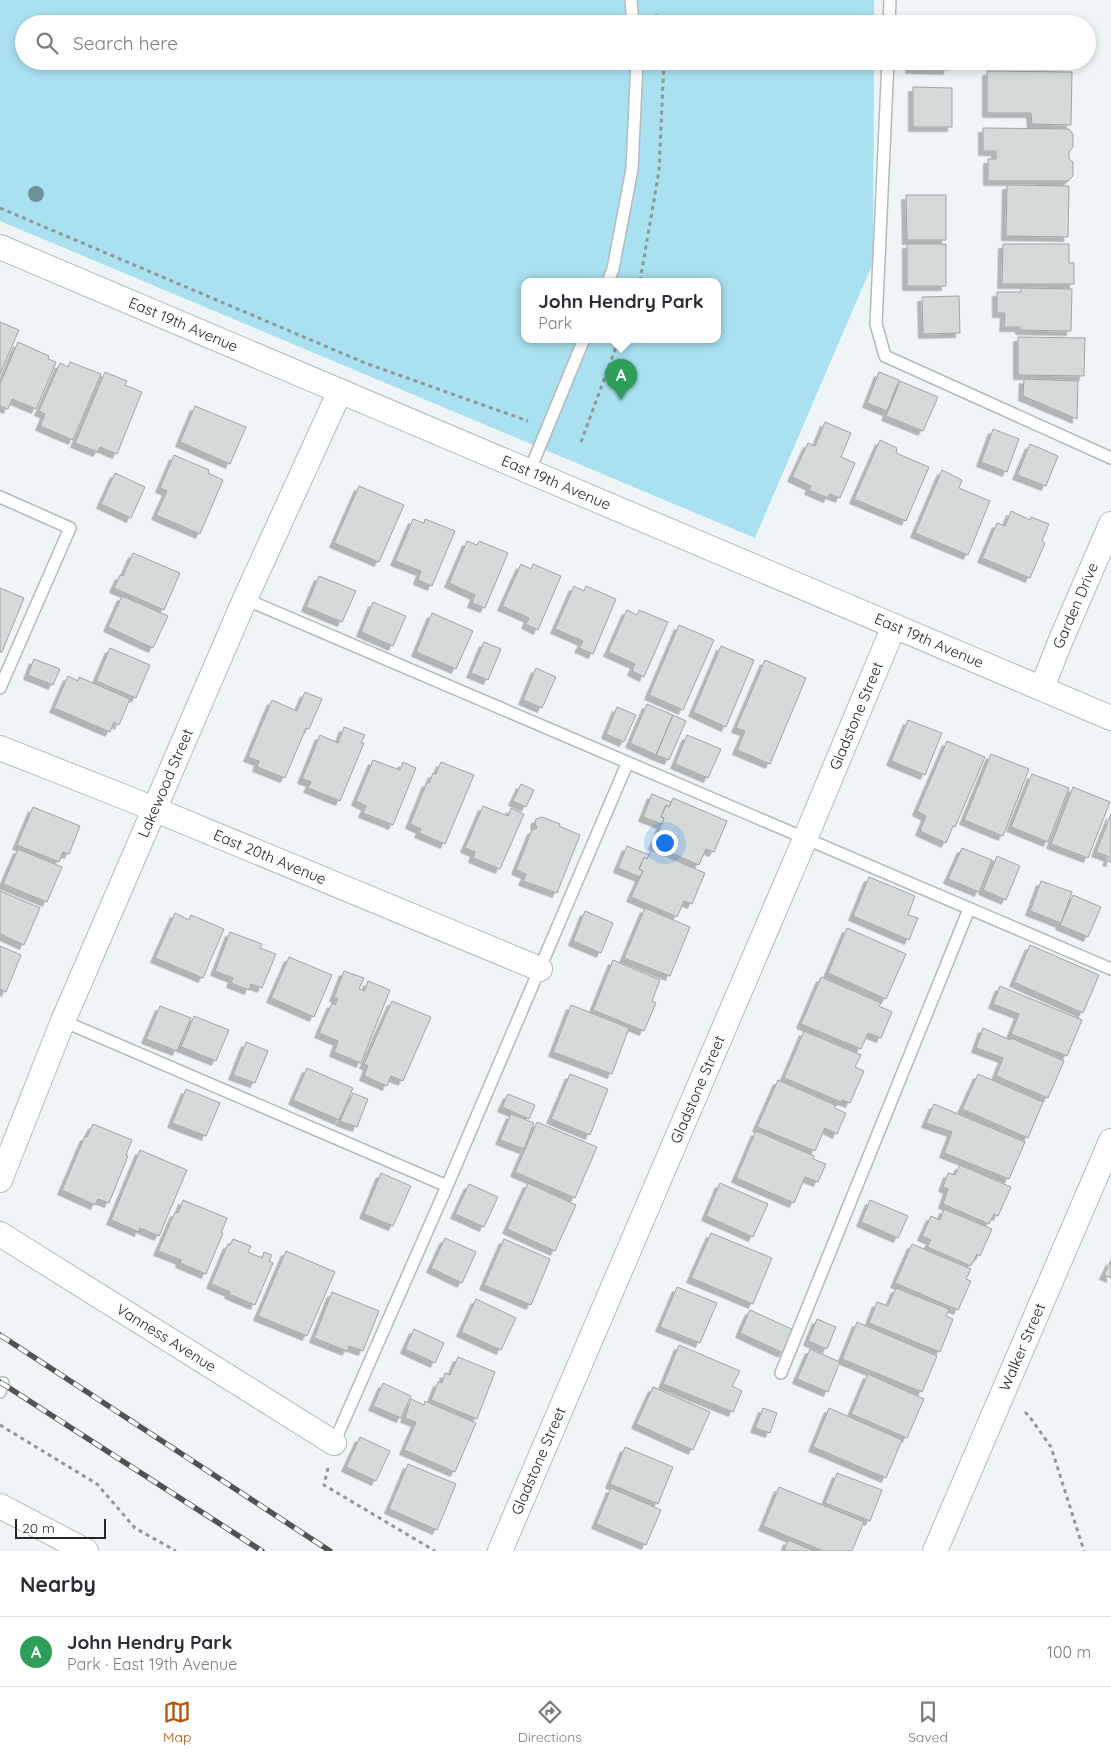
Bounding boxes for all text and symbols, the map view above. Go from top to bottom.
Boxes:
search box [15,15,1096,70]
icon: search [33,29,61,57]
text: Search here [73,31,178,55]
popup [521,278,721,343]
text: John Hendry Park [538,289,704,313]
street label: East 19th Avenue [126,293,241,356]
text: Park [538,313,572,333]
pin: A [605,359,637,400]
street label: East 19th Avenue [499,451,614,514]
street label: Garden Drive [1048,560,1102,651]
street label: East 19th Avenue [872,609,987,672]
street label: Gladstone Street [825,659,887,773]
street label: Lakewood Street [133,726,197,840]
street label: East 20th Avenue [211,825,329,888]
your location [652,830,678,856]
street label: Gladstone Street [666,1033,729,1146]
street label: Vanness Avenue [113,1299,220,1376]
street label: Walker Street [995,1300,1049,1394]
street label: Gladstone Street [507,1404,570,1518]
scale bar [15,1516,106,1539]
text: 20 m [22,1519,55,1537]
text: Nearby [20,1571,96,1597]
text: John Hendry Park [67,1630,232,1654]
text: A [31,1642,41,1662]
text: 100 m [1047,1642,1091,1662]
text: Park · East 19th Avenue [67,1654,237,1674]
tab: Map [163,1698,192,1746]
tab: Directions [518,1698,582,1746]
tab: Saved [908,1698,948,1746]

